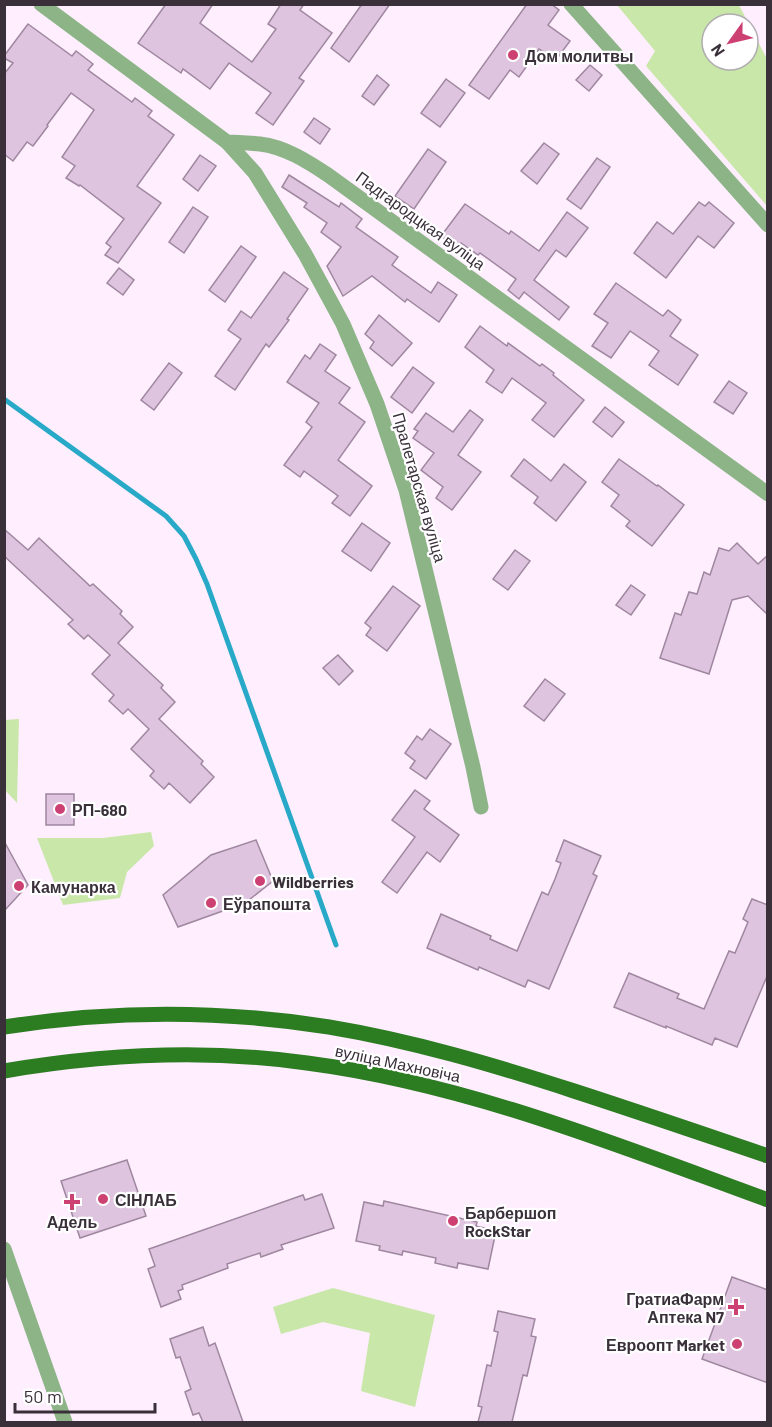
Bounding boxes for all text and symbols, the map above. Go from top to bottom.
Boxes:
north arrow [700,12,760,72]
text: N [706,41,728,60]
place label: Дом молитвы [525,46,634,65]
marker: Дом молитвы [506,48,520,62]
street label: Падгародцкая вуліца [353,167,489,273]
street label: Пралетарская вуліца [390,410,450,564]
place label: РП-680 [72,800,127,819]
marker: РП-680 [53,802,67,816]
place label: Wildberries [272,872,354,891]
marker: Wildberries [253,874,267,888]
place label: Камунарка [31,877,116,896]
marker: Камунарка [12,879,26,893]
place label: Еўрапошта [223,894,311,913]
marker: Еўрапошта [204,896,218,910]
street label: вуліца Махновіча [334,1040,462,1086]
place label: СІНЛАБ [115,1190,177,1209]
marker: СІНЛАБ [96,1192,110,1206]
marker: Адель [65,1195,79,1209]
place label: Барбершоп RockStar [465,1203,557,1240]
place label: Адель [47,1212,97,1231]
marker: Барбершоп RockStar [446,1214,460,1228]
place label: ГратиаФарм Аптека N7 [626,1289,724,1326]
marker: ГратиаФарм Аптека N7 [729,1300,743,1314]
place label: Евроопт Market [606,1335,725,1354]
marker: Евроопт Market [730,1337,744,1351]
scale bar [15,1376,154,1414]
text: 50 m [24,1385,62,1407]

